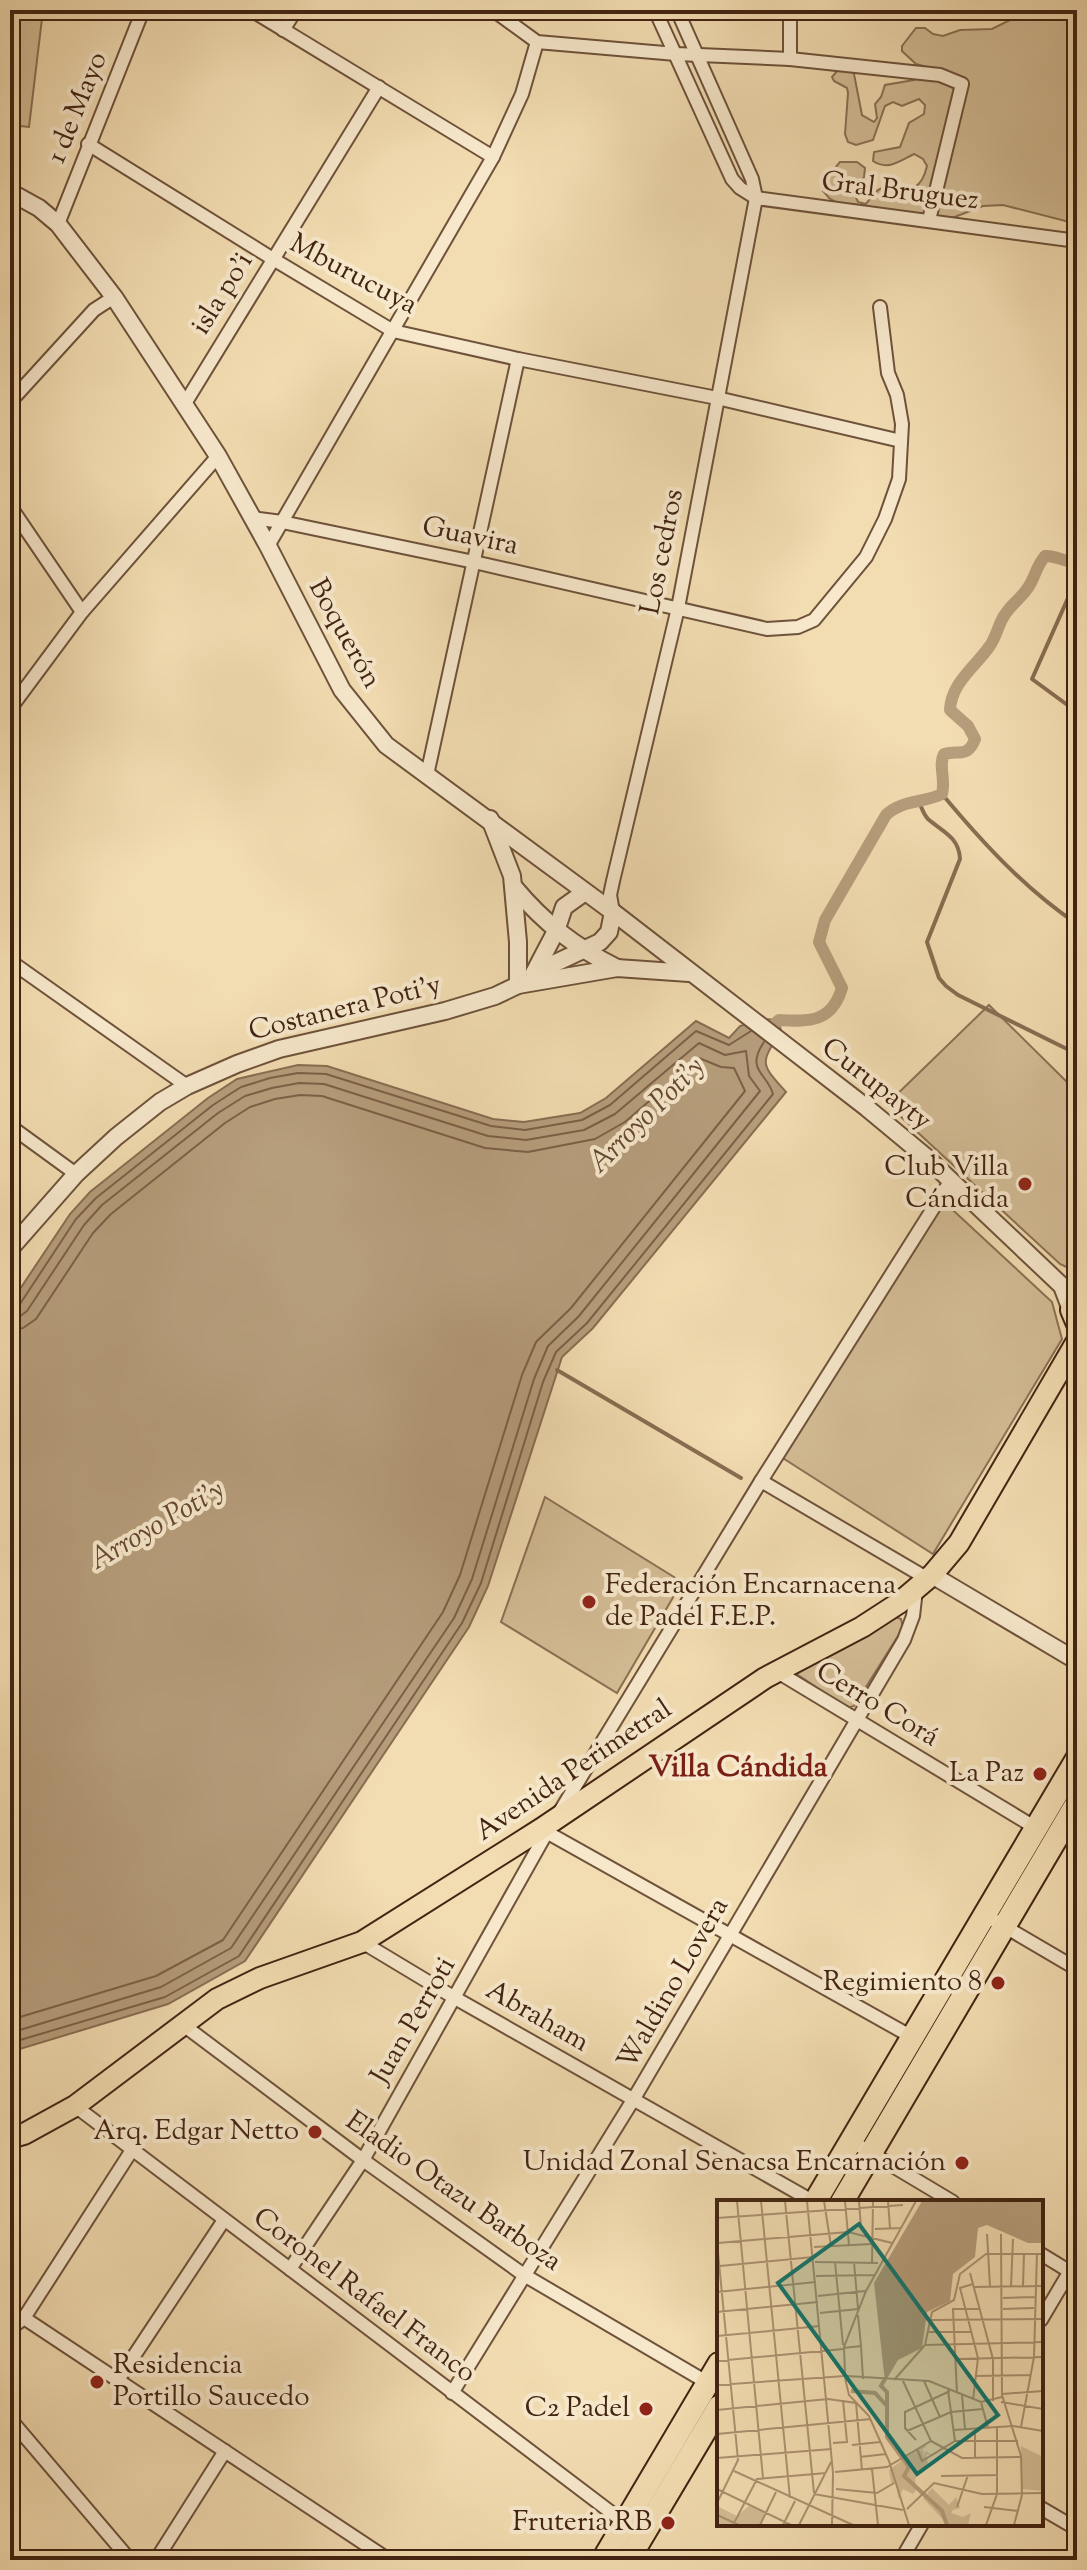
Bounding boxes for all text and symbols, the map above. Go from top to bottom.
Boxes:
street label: 1 de Mayo [38,46,118,170]
street label: Gral Bruguez [819,163,981,221]
street label: Mburucuya [282,224,424,326]
street label: isla po'i [182,245,264,343]
street label: Los cedros [631,486,695,618]
street label: Guavira [418,507,522,567]
street label: Boquerón [297,572,391,696]
street label: Costanera Poti'y [245,966,445,1052]
street label: Curupayty [812,1029,940,1141]
water label: Arroyo Poti'y [579,1048,715,1184]
place label: Club Villa Cándida [884,1148,1009,1220]
marker: Club Villa Cándida [1016,1175,1034,1193]
water label: Arroyo Poti'y [81,1470,233,1582]
place label: Federación Encarnacena de Padel F.E.P. [605,1566,896,1638]
marker: Federación Encarnacena de Padel F.E.P. [580,1593,598,1611]
street label: Cerro Corá [808,1652,946,1758]
street label: Avenida Perimetral [468,1690,681,1852]
district label: Villa Cándida [648,1747,828,1790]
place label: La Paz [949,1754,1024,1794]
marker: La Paz [1031,1765,1049,1783]
street label: Waldino Lovera [608,1890,740,2078]
street label: Juan Perroti [360,1950,467,2094]
place label: Regimiento 8 [823,1963,982,2003]
street label: Abraham [478,1971,596,2063]
marker: Regimiento 8 [989,1974,1007,1992]
street label: Eladio Otazu Barboza [337,2102,569,2282]
place label: Arq. Edgar Netto [93,2112,299,2152]
marker: Arq. Edgar Netto [306,2123,324,2141]
place label: Unidad Zonal Senacsa Encarnación [523,2143,946,2183]
marker: Unidad Zonal Senacsa Encarnación [953,2154,971,2172]
street label: Coronel Rafael Franco [244,2199,484,2393]
inset map [717,2200,1043,2526]
place label: Residencia Portillo Saucedo [113,2346,309,2418]
marker: Residencia Portillo Saucedo [88,2373,106,2391]
place label: C2 Padel [525,2389,630,2429]
marker: C2 Padel [637,2400,655,2418]
place label: Fruteria RB [513,2503,652,2543]
marker: Fruteria RB [659,2514,677,2532]

